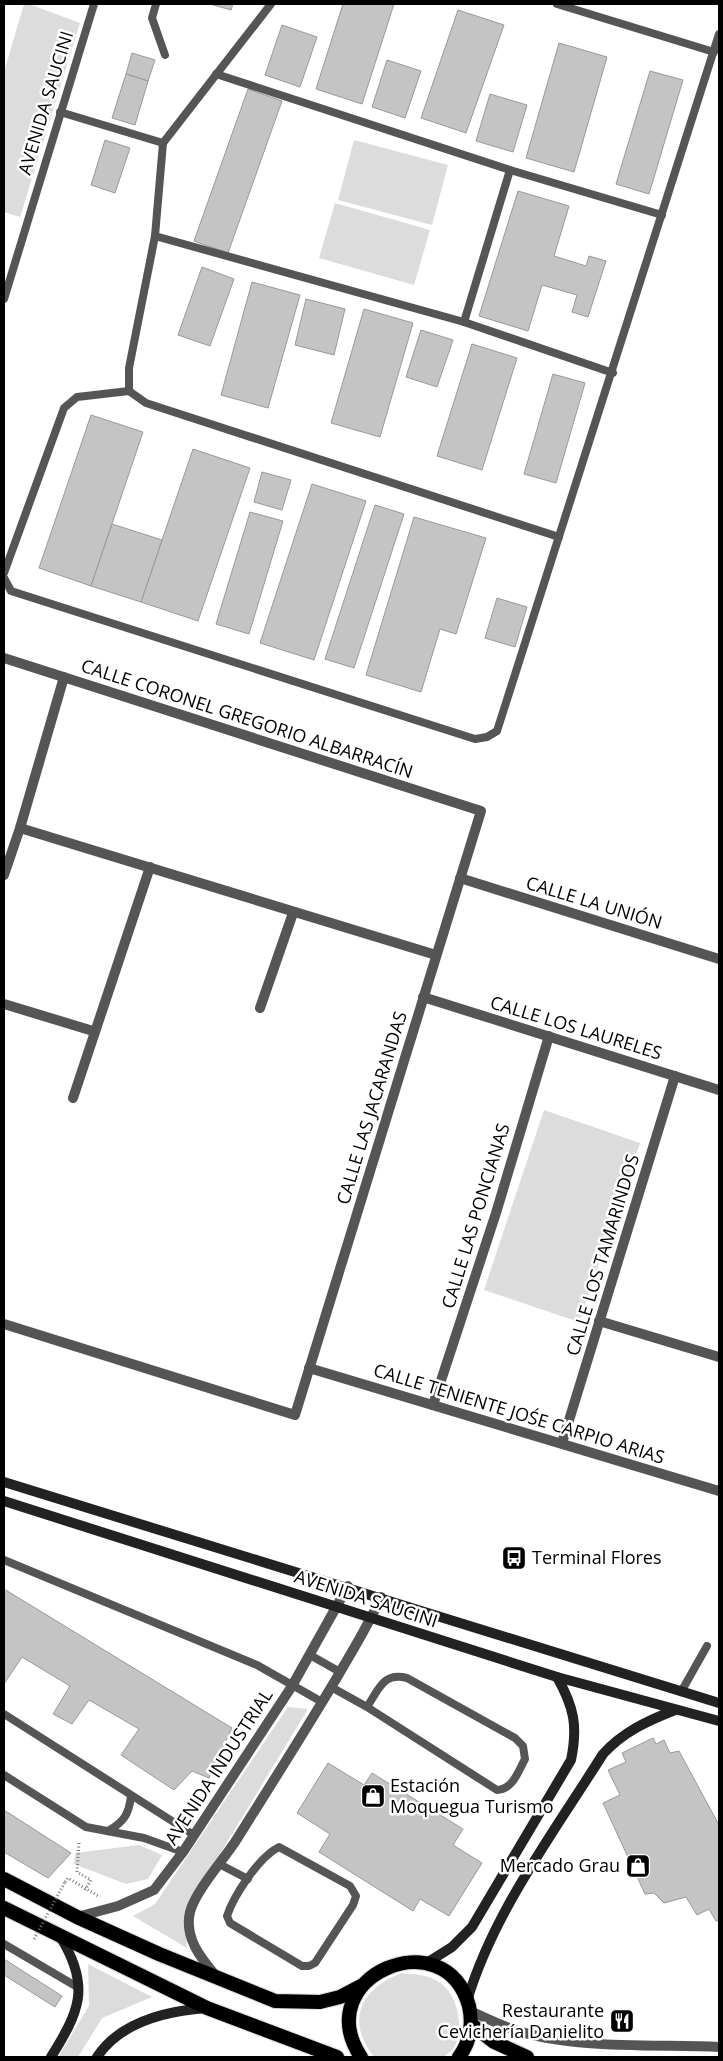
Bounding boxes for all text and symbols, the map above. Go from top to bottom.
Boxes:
street label: AVENIDA SAUCINI [12,28,78,178]
street label: CALLE CORONEL GREGORIO ALBARRACÍN [78,653,416,783]
street label: CALLE LA UNIÓN [523,870,665,934]
street label: CALLE LOS LAURELES [487,989,665,1065]
street label: CALLE LAS JACARANDAS [330,1008,412,1207]
street label: CALLE LAS PONCIANAS [435,1120,515,1311]
street label: CALLE LOS TAMARINDOS [560,1151,644,1358]
street label: CALLE TENIENTE JOŚE CARPIO ARIAS [371,1357,668,1469]
bus stop icon: Terminal Flores [501,1545,527,1571]
place label: Terminal Flores [532,1545,662,1569]
street label: AVENIDA SAUCINI [292,1564,441,1633]
street label: AVENIDA INDUSTRIAL [159,1684,278,1849]
place label: Estación Moquegua Turismo [390,1773,554,1818]
shop icon: Estación Moquegua Turismo [360,1783,386,1809]
place label: Mercado Grau [500,1853,620,1877]
shop icon: Mercado Grau [625,1853,651,1879]
place label: Restaurante Cevichería Danielito [438,1998,604,2043]
restaurant icon: Restaurante Cevichería Danielito [609,2008,635,2034]

